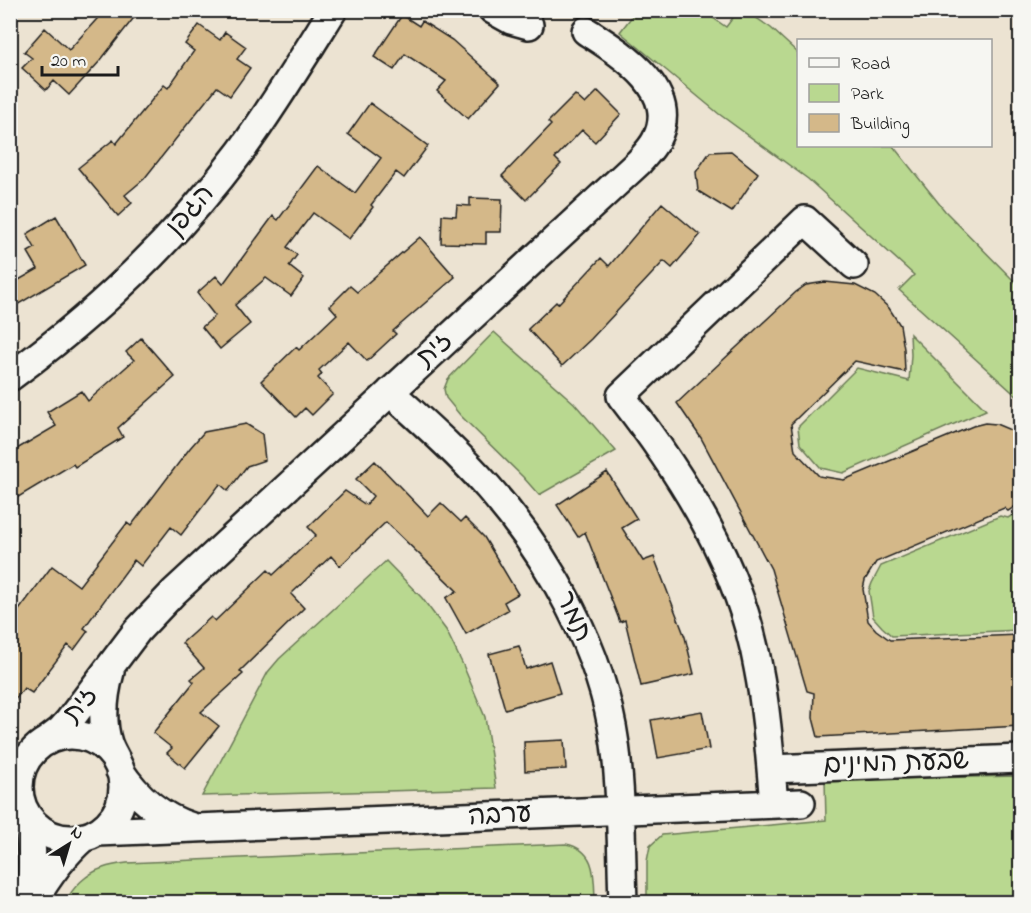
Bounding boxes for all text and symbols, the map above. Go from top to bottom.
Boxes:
scale bar [42,39,118,77]
legend [797,39,992,147]
text: 20 m [51,49,86,75]
text: Road [851,52,890,78]
text: Park [851,82,884,108]
text: Building [850,112,910,139]
street label: הגפן [157,176,225,246]
street label: זית [407,323,462,378]
street label: תמר [544,585,602,649]
street label: זית [53,678,108,733]
street label: שבעת המינים [822,742,970,786]
street label: ערבה [467,795,533,837]
north arrow [39,814,99,874]
text: N [65,821,89,847]

